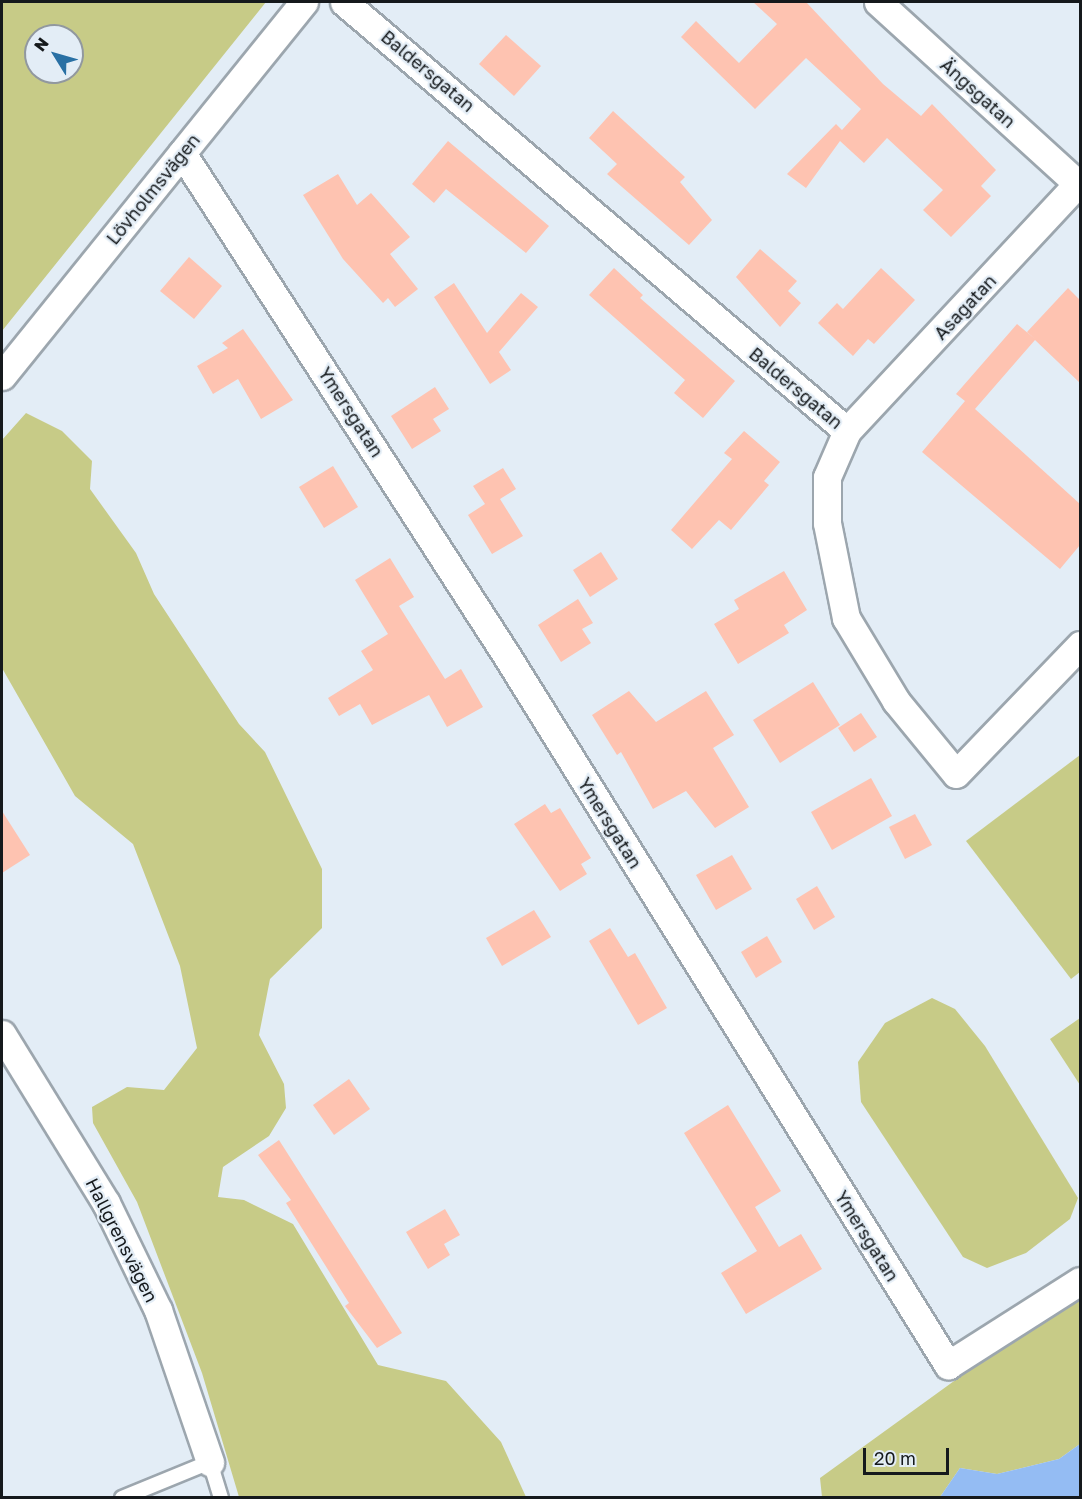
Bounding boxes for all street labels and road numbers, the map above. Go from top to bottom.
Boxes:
street label: Baldersgatan [377,26,479,116]
street label: Ängsgatan [936,54,1020,132]
street label: Lövholmsvägen [102,129,204,249]
street label: Asagatan [929,270,1001,344]
street label: Baldersgatan [745,343,847,433]
street label: Ymersgatan [314,363,388,461]
street label: Ymersgatan [574,774,646,872]
street label: Hallgrensvägen [81,1174,163,1306]
street label: Ymersgatan [831,1187,903,1285]

